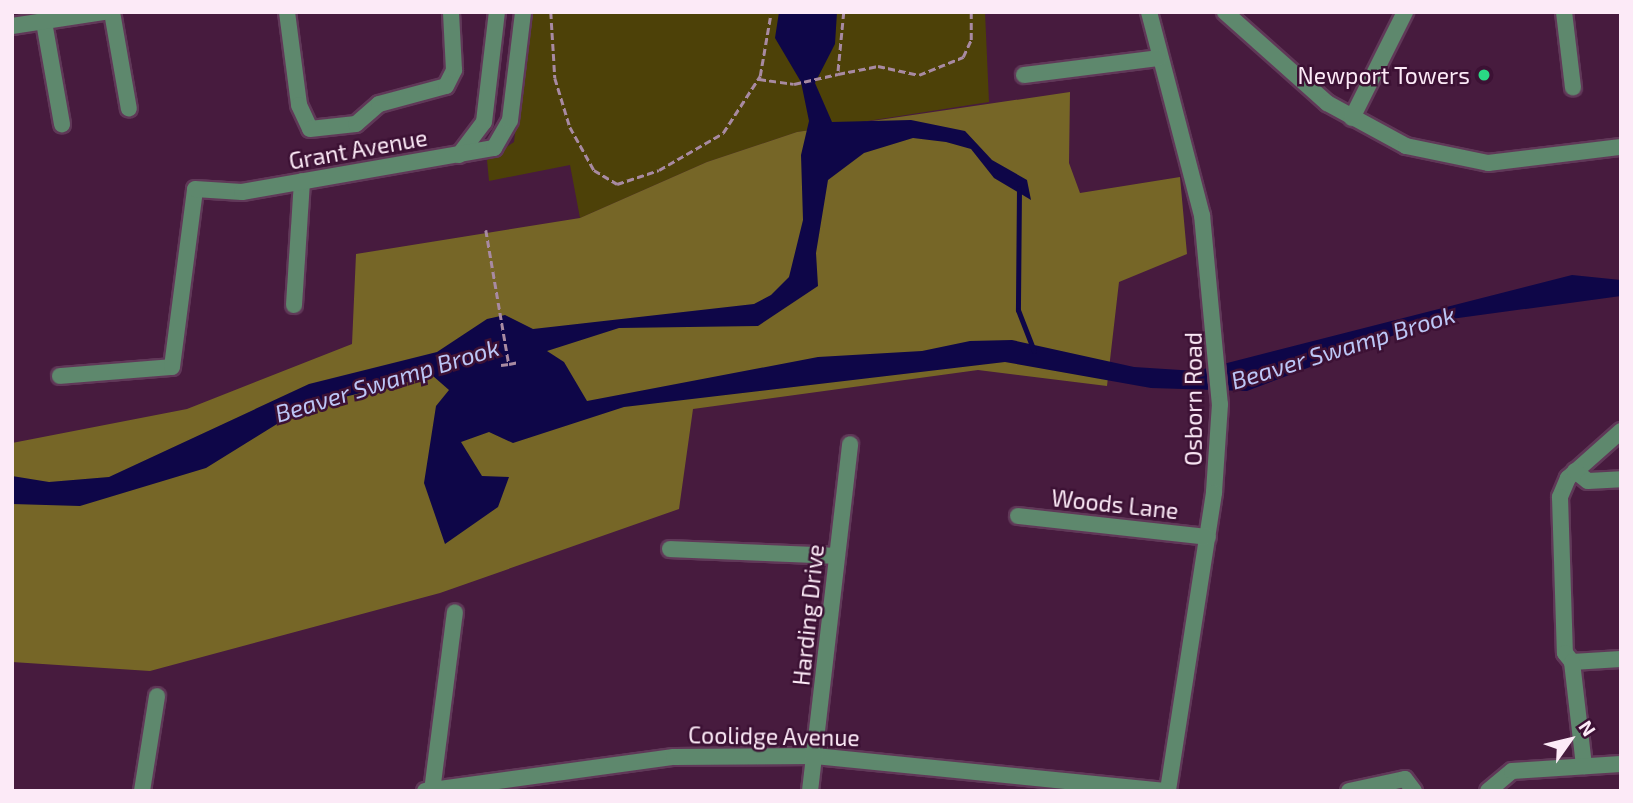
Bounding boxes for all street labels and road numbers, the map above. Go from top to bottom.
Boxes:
street label: Grant Avenue [286,123,430,175]
street label: Osborn Road [1179,332,1207,466]
street label: Woods Lane [1050,484,1180,524]
street label: Harding Drive [787,543,829,687]
street label: Coolidge Avenue [688,721,860,751]

